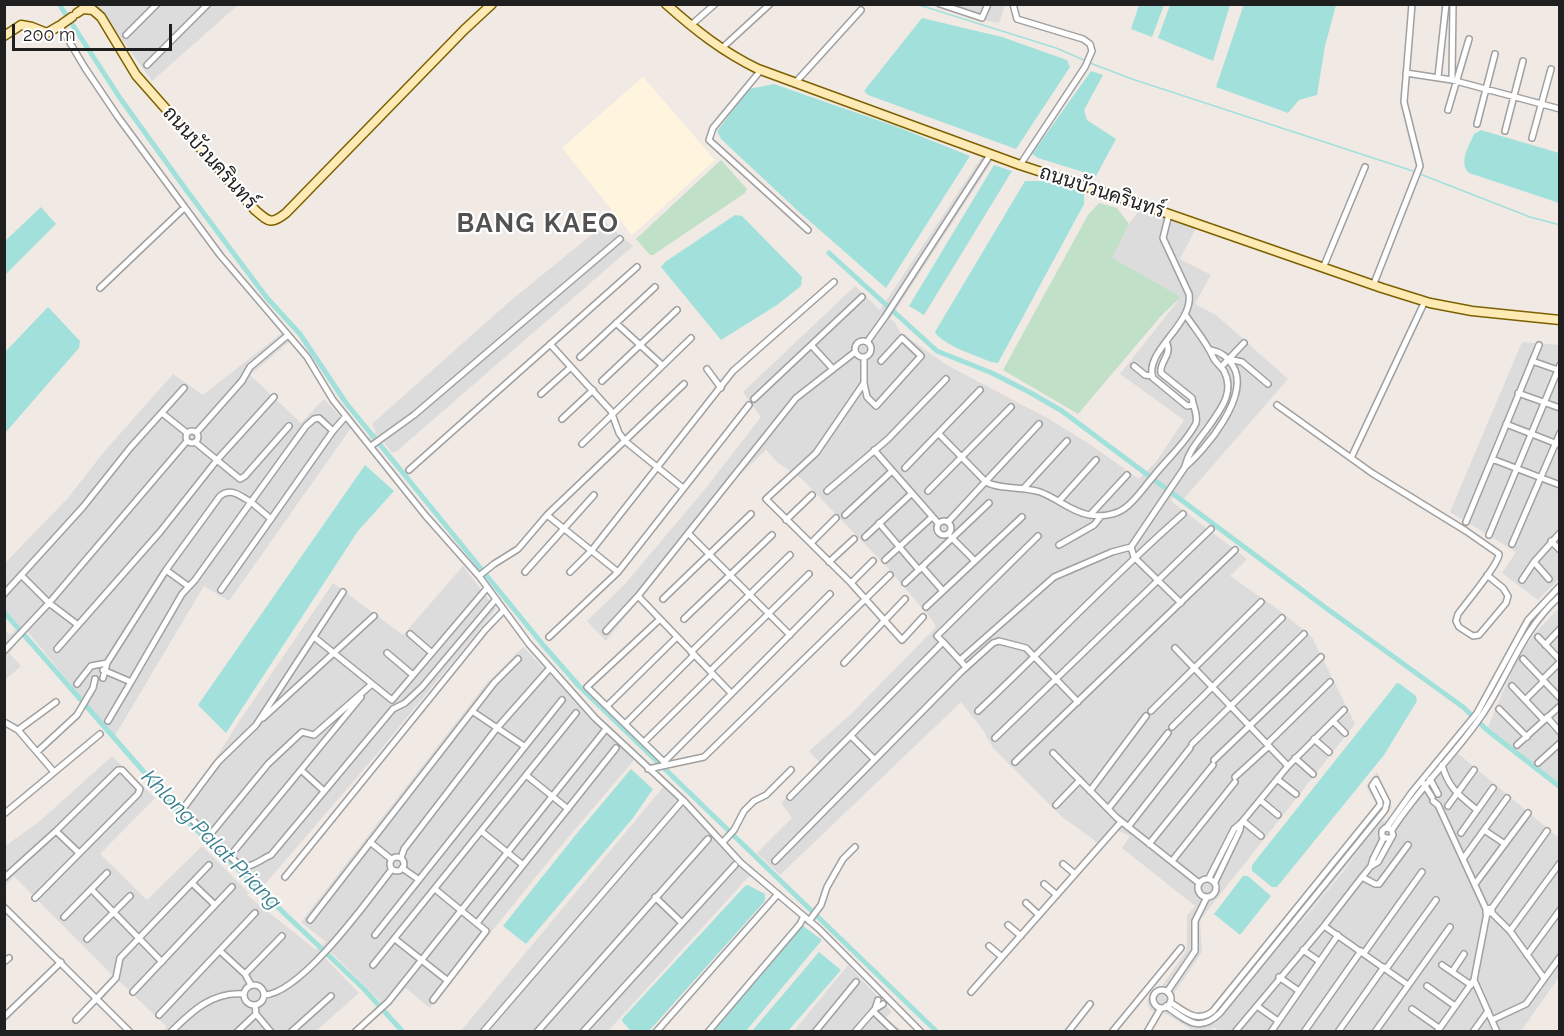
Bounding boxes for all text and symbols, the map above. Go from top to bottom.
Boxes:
scale bar [15,12,176,50]
text: 200 m [23,24,76,45]
street label: ถนนบัวนครินทร์ [157,102,263,214]
street label: ถนนบัวนครินทร์ [1036,160,1168,224]
district label: BANG KAEO [457,208,619,240]
water label: Khlong Palat Priang [136,765,286,915]

